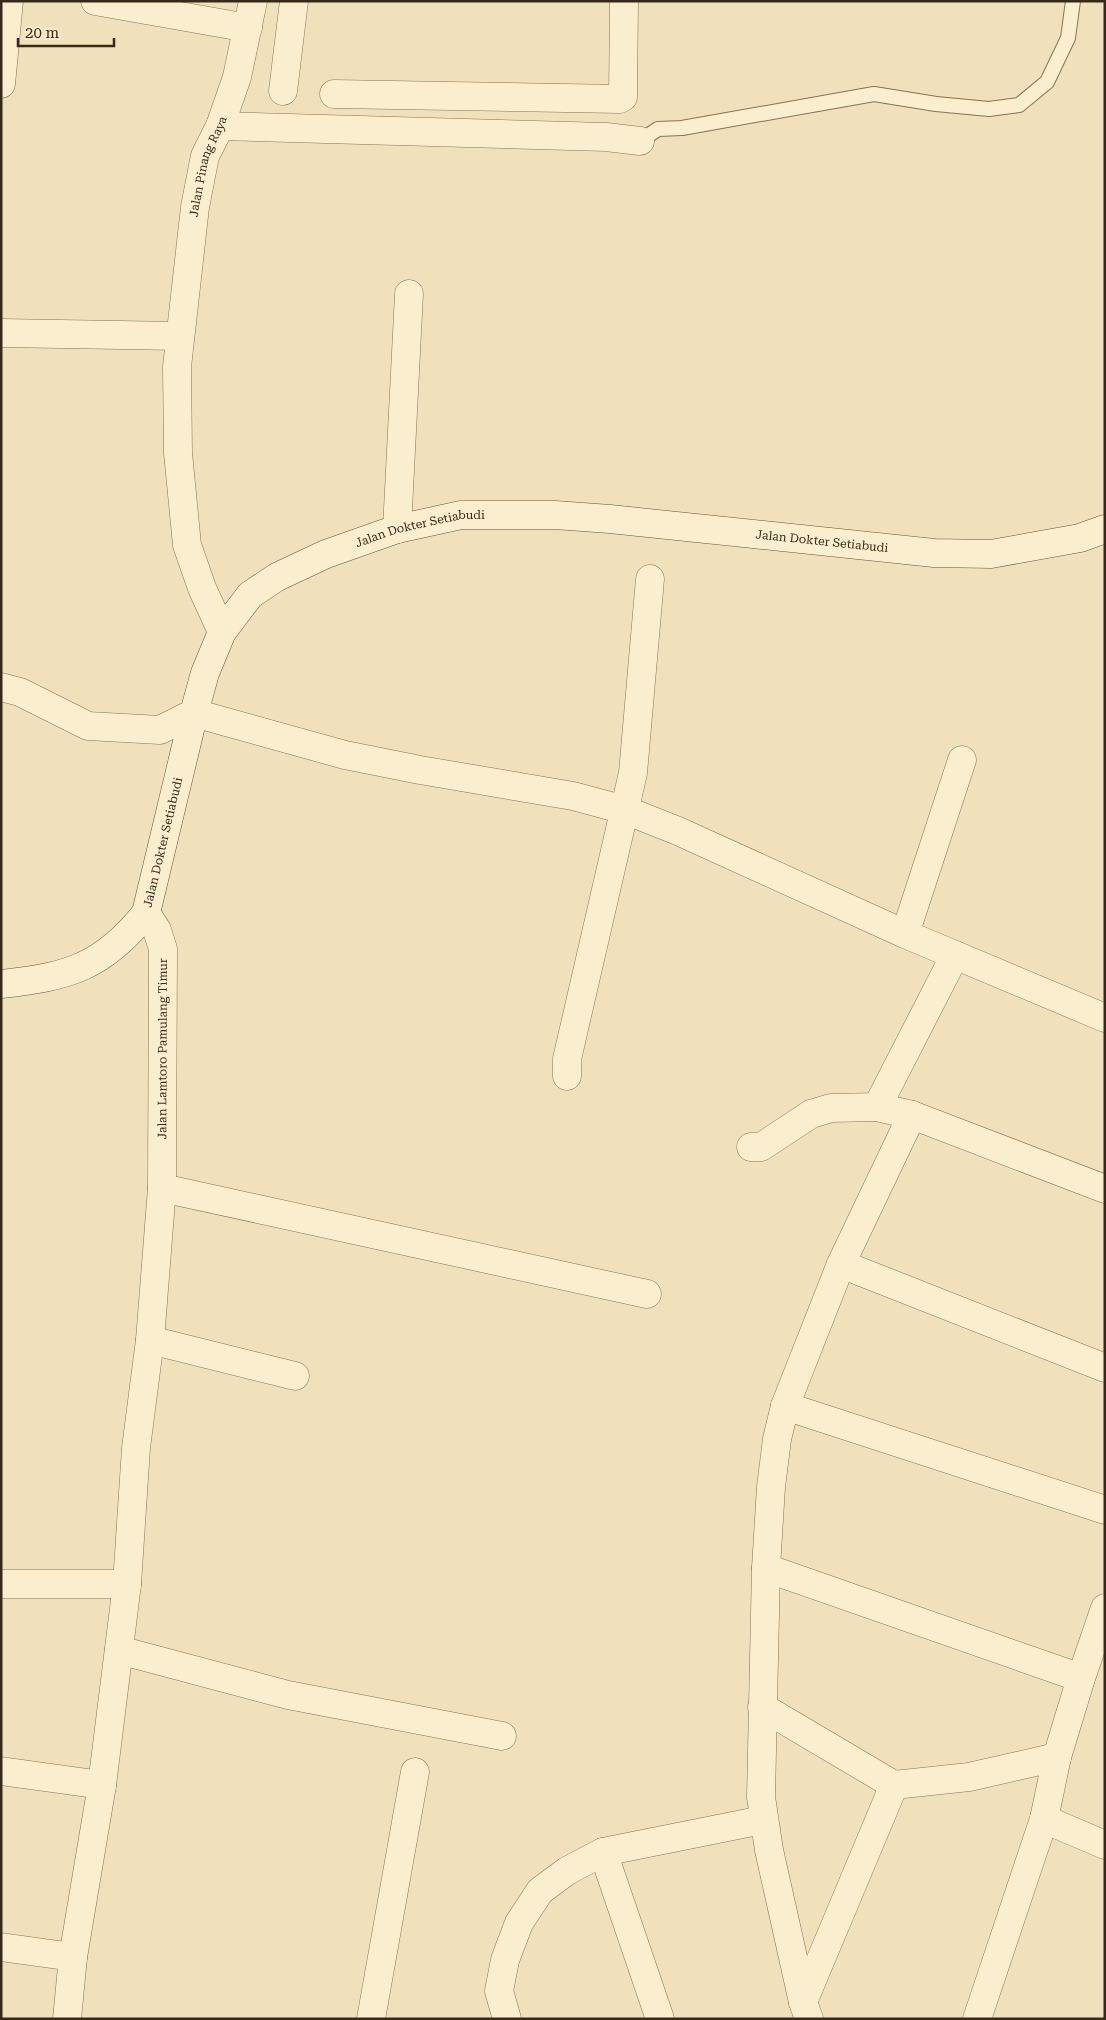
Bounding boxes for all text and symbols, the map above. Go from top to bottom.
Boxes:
scale bar [18,15,114,47]
text: 20 m [25,24,60,42]
street label: Jalan Pinang Raya [187,114,230,218]
street label: Jalan Dokter Setiabudi [353,508,485,550]
street label: Jalan Dokter Setiabudi [755,527,889,555]
street label: Jalan Dokter Setiabudi [141,776,185,909]
street label: Jalan Lamtoro Pamulang Timur [155,958,170,1140]

